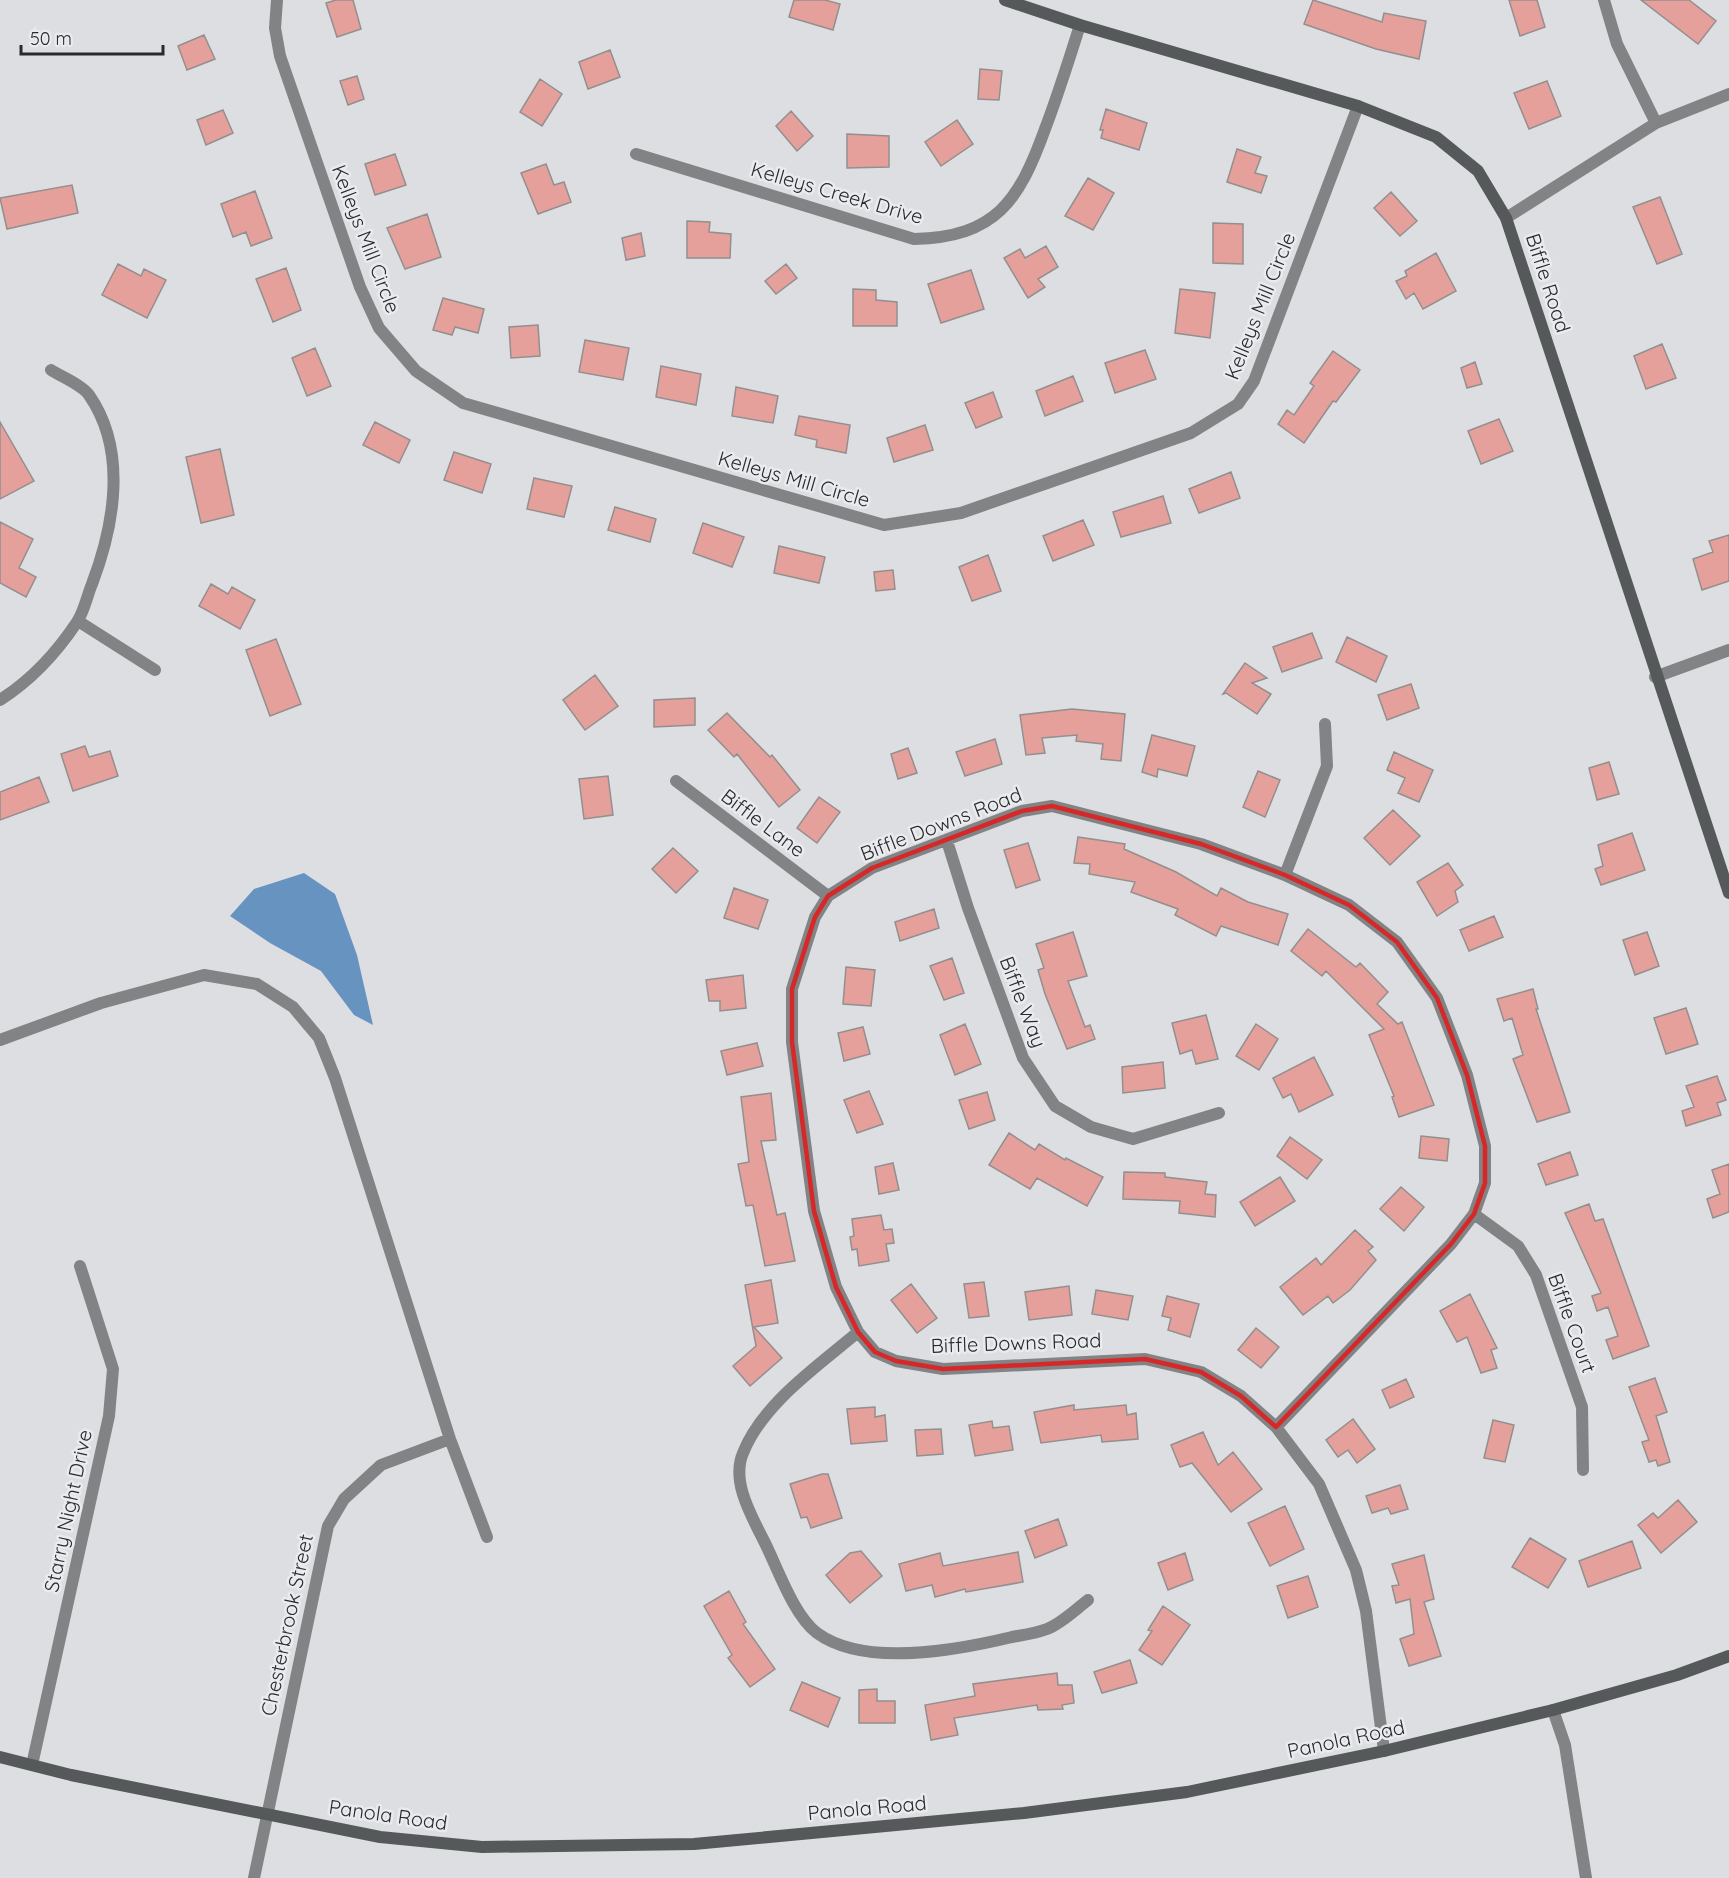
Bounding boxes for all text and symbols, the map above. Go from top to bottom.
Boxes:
scale bar [21,18,164,56]
text: 50 m [30,27,72,50]
street label: Kelleys Creek Drive [748,156,926,229]
street label: Kelleys Mill Circle [327,161,406,316]
street label: Kelleys Mill Circle [1219,228,1300,383]
street label: Biffle Road [1521,230,1576,336]
street label: Kelleys Mill Circle [715,445,873,512]
street label: Biffle Downs Road [857,781,1025,866]
street label: Biffle Lane [716,783,810,862]
street label: Biffle Way [995,953,1052,1051]
street label: Biffle Court [1543,1270,1602,1376]
street label: Biffle Downs Road [930,1327,1102,1358]
street label: Starry Night Drive [38,1427,97,1594]
street label: Chesterbrook Street [255,1532,318,1718]
street label: Panola Road [1285,1714,1407,1763]
street label: Panola Road [806,1790,928,1825]
street label: Panola Road [327,1794,449,1835]

